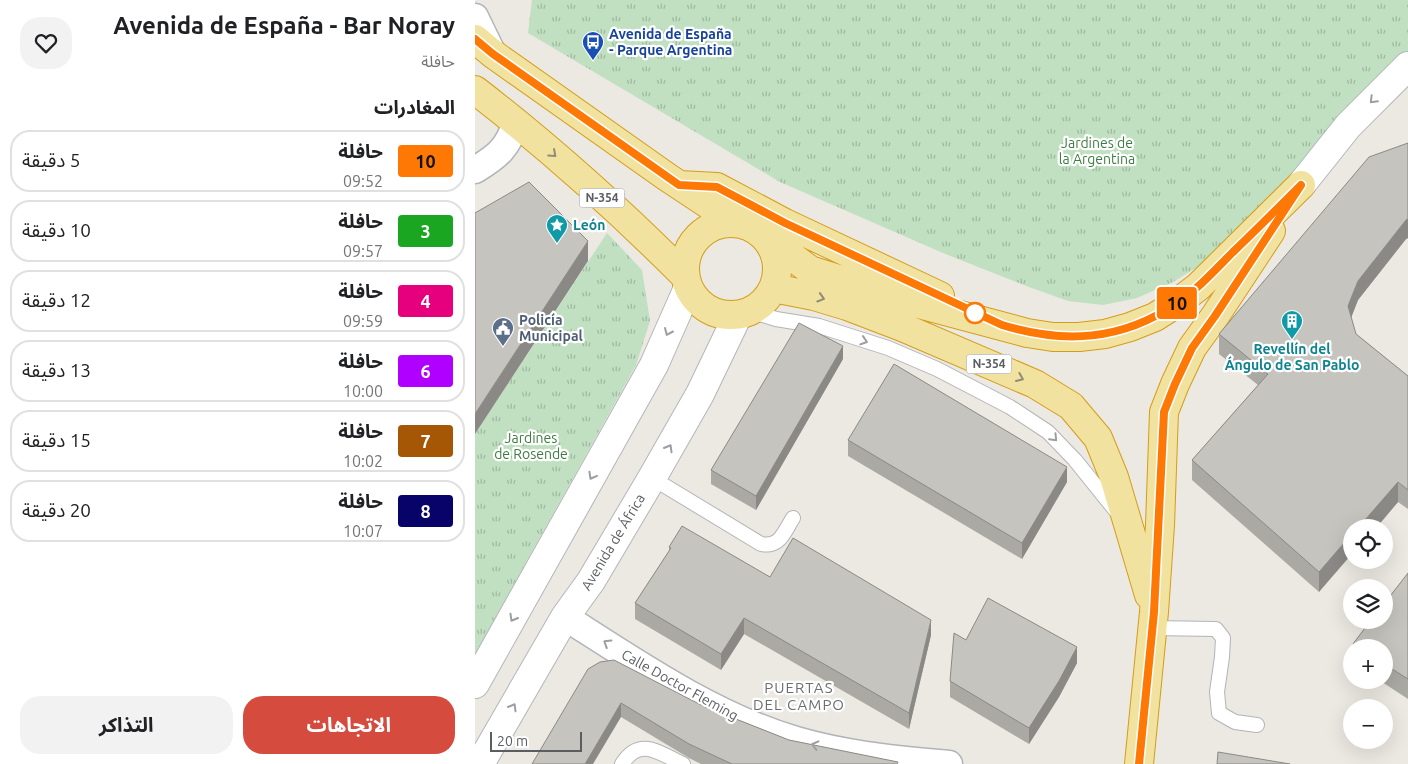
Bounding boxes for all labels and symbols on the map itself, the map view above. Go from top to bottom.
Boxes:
place label: Avenida de España - Parque Argentina [609,26,732,58]
bus stop icon: Avenida de España - Parque Argentina [581,30,605,61]
one-way arrow [1370,94,1379,103]
park label: Jardines de la Argentina [1059,135,1135,167]
one-way arrow [547,148,556,157]
road number: N-354 [579,188,625,208]
place icon: León [545,213,569,244]
place label: León [573,217,605,233]
line badge: 10 [1155,287,1199,319]
one-way arrow [816,293,824,303]
unlabelled marker [964,302,986,324]
building icon: Revellín del Ángulo de San Pablo [1280,309,1304,340]
place label: Policía Municipal [519,312,583,344]
public building icon: Policía Municipal [491,316,515,347]
one-way arrow [664,327,675,336]
one-way arrow [860,335,868,345]
place label: Revellín del Ángulo de San Pablo [1225,341,1359,373]
road number: N-354 [967,354,1011,374]
one-way arrow [1015,371,1024,382]
park label: Jardines de Rosende [494,430,568,462]
one-way arrow [1048,433,1057,442]
one-way arrow [663,444,673,453]
one-way arrow [589,471,599,480]
street label: Avenida de África [577,490,648,593]
one-way arrow [509,612,519,621]
one-way arrow [603,640,612,650]
street label: Calle Doctor Fleming [619,646,741,724]
district label: PUERTAS DEL CAMPO [753,679,845,713]
one-way arrow [507,703,517,712]
scale bar [490,729,583,752]
one-way arrow [810,740,819,751]

